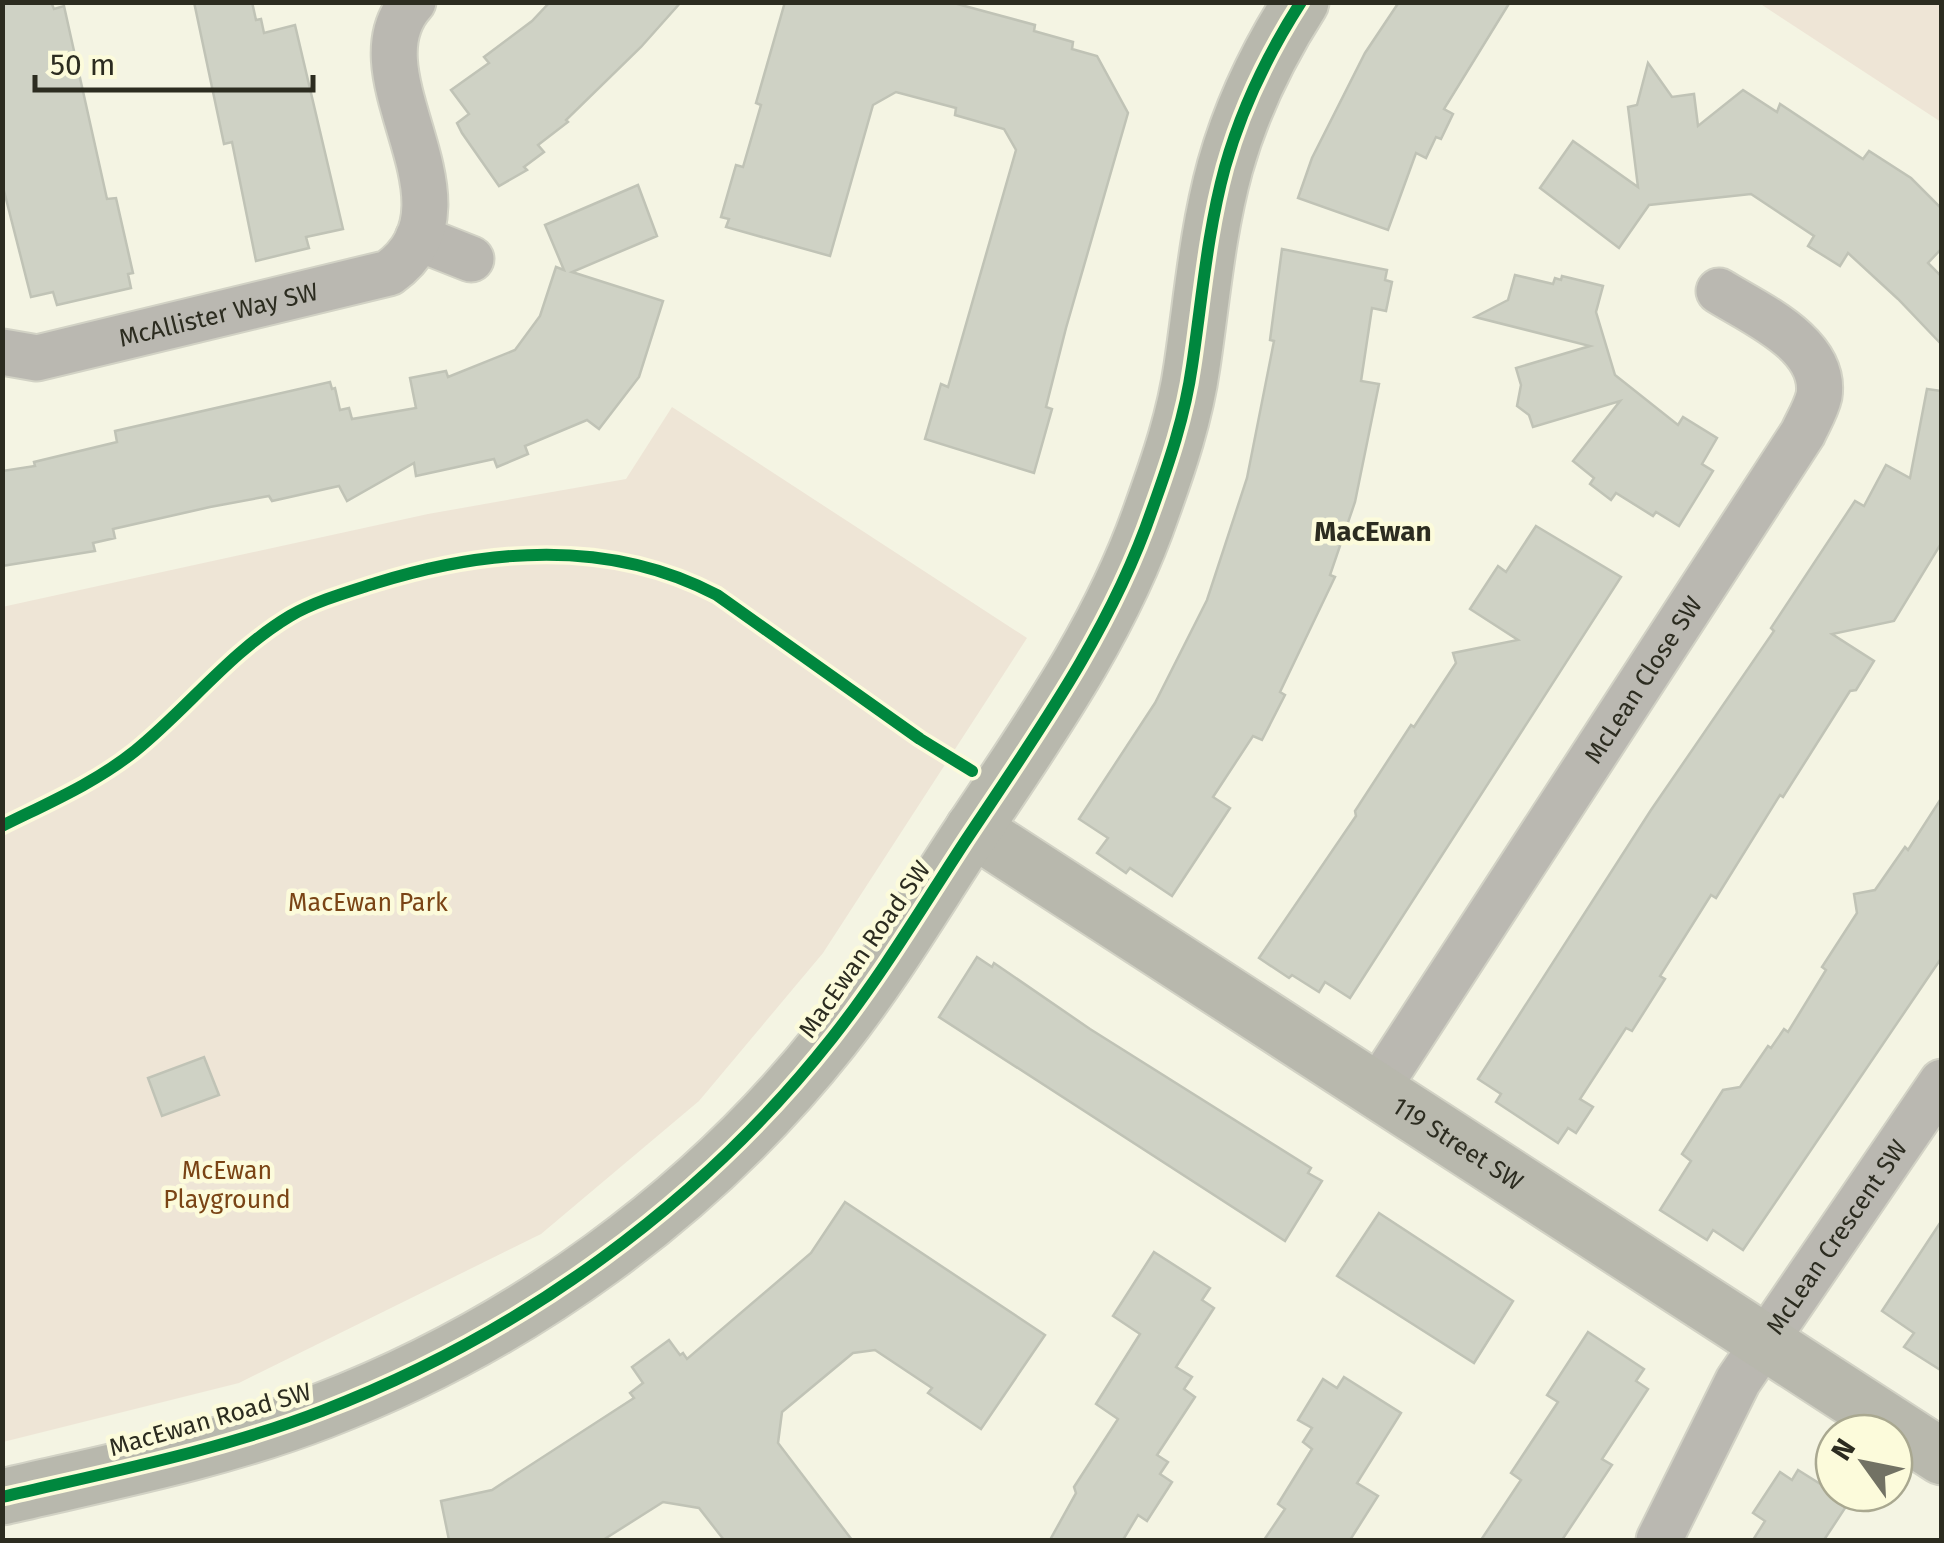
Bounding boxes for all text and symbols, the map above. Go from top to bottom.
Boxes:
scale bar [35,30,312,92]
text: 50 m [50,47,115,83]
street label: McAllister Way SW [116,277,321,354]
district label: MacEwan [1314,515,1432,548]
street label: McLean Close SW [1578,591,1709,769]
street label: MacEwan Road SW [793,855,937,1044]
park label: MacEwan Park [288,888,448,918]
street label: 119 Street SW [1387,1091,1529,1198]
street label: McLean Crescent SW [1760,1134,1914,1340]
park label: McEwan Playground [163,1156,291,1215]
street label: MacEwan Road SW [106,1377,315,1463]
north arrow [1814,1413,1914,1513]
text: N [1825,1433,1862,1466]

